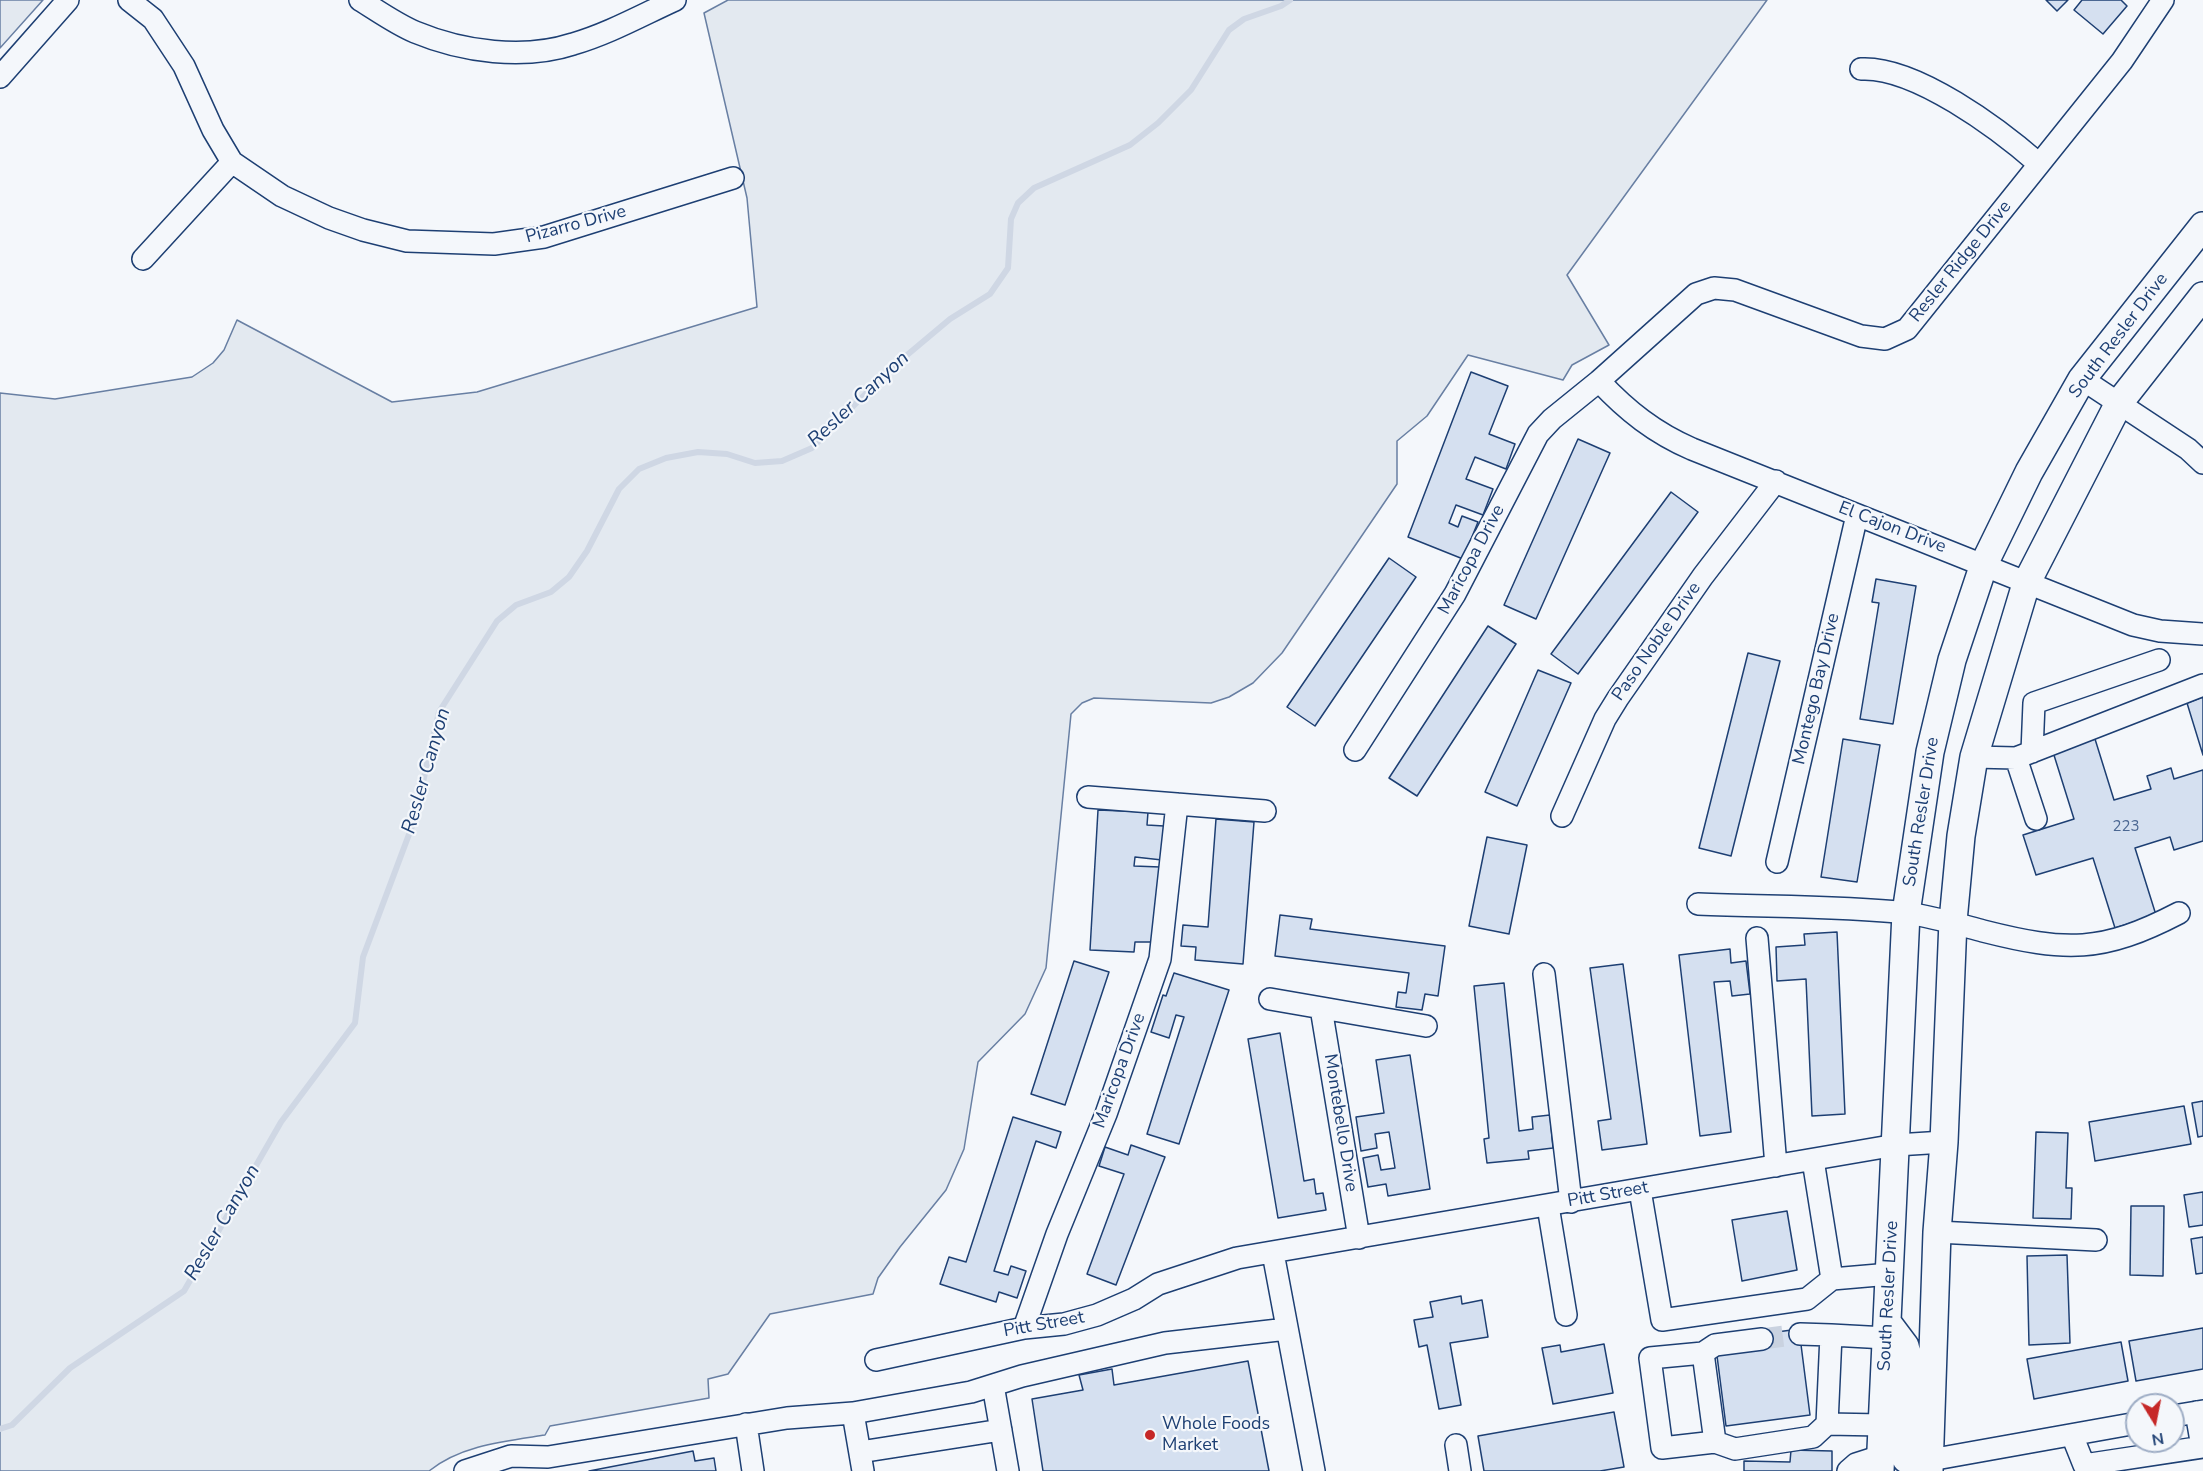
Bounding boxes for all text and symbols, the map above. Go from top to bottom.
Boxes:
street label: Resler Ridge Drive [1905,197,2017,327]
street label: Pizarro Drive [523,201,629,249]
street label: South Resler Drive [2065,269,2173,403]
water label: Resler Canyon [803,347,915,453]
street label: El Cajon Drive [1835,498,1949,558]
street label: Maricopa Drive [1434,501,1510,619]
street label: Paso Noble Drive [1608,579,1706,705]
street label: Montego Bay Drive [1789,611,1845,767]
water label: Resler Canyon [398,705,456,837]
street label: South Resler Drive [1900,736,1944,888]
house number: 223 [2113,818,2139,836]
street label: Maricopa Drive [1089,1010,1151,1132]
street label: Montebello Drive [1318,1052,1362,1194]
water label: Resler Canyon [180,1161,266,1285]
street label: Pitt Street [1566,1177,1650,1213]
street label: South Resler Drive [1874,1220,1904,1372]
street label: Pitt Street [1002,1307,1086,1343]
north arrow [2125,1393,2185,1453]
place label: Whole Foods Market [1162,1414,1270,1456]
text: N [2150,1427,2166,1451]
marker: Whole Foods Market [1143,1428,1157,1442]

